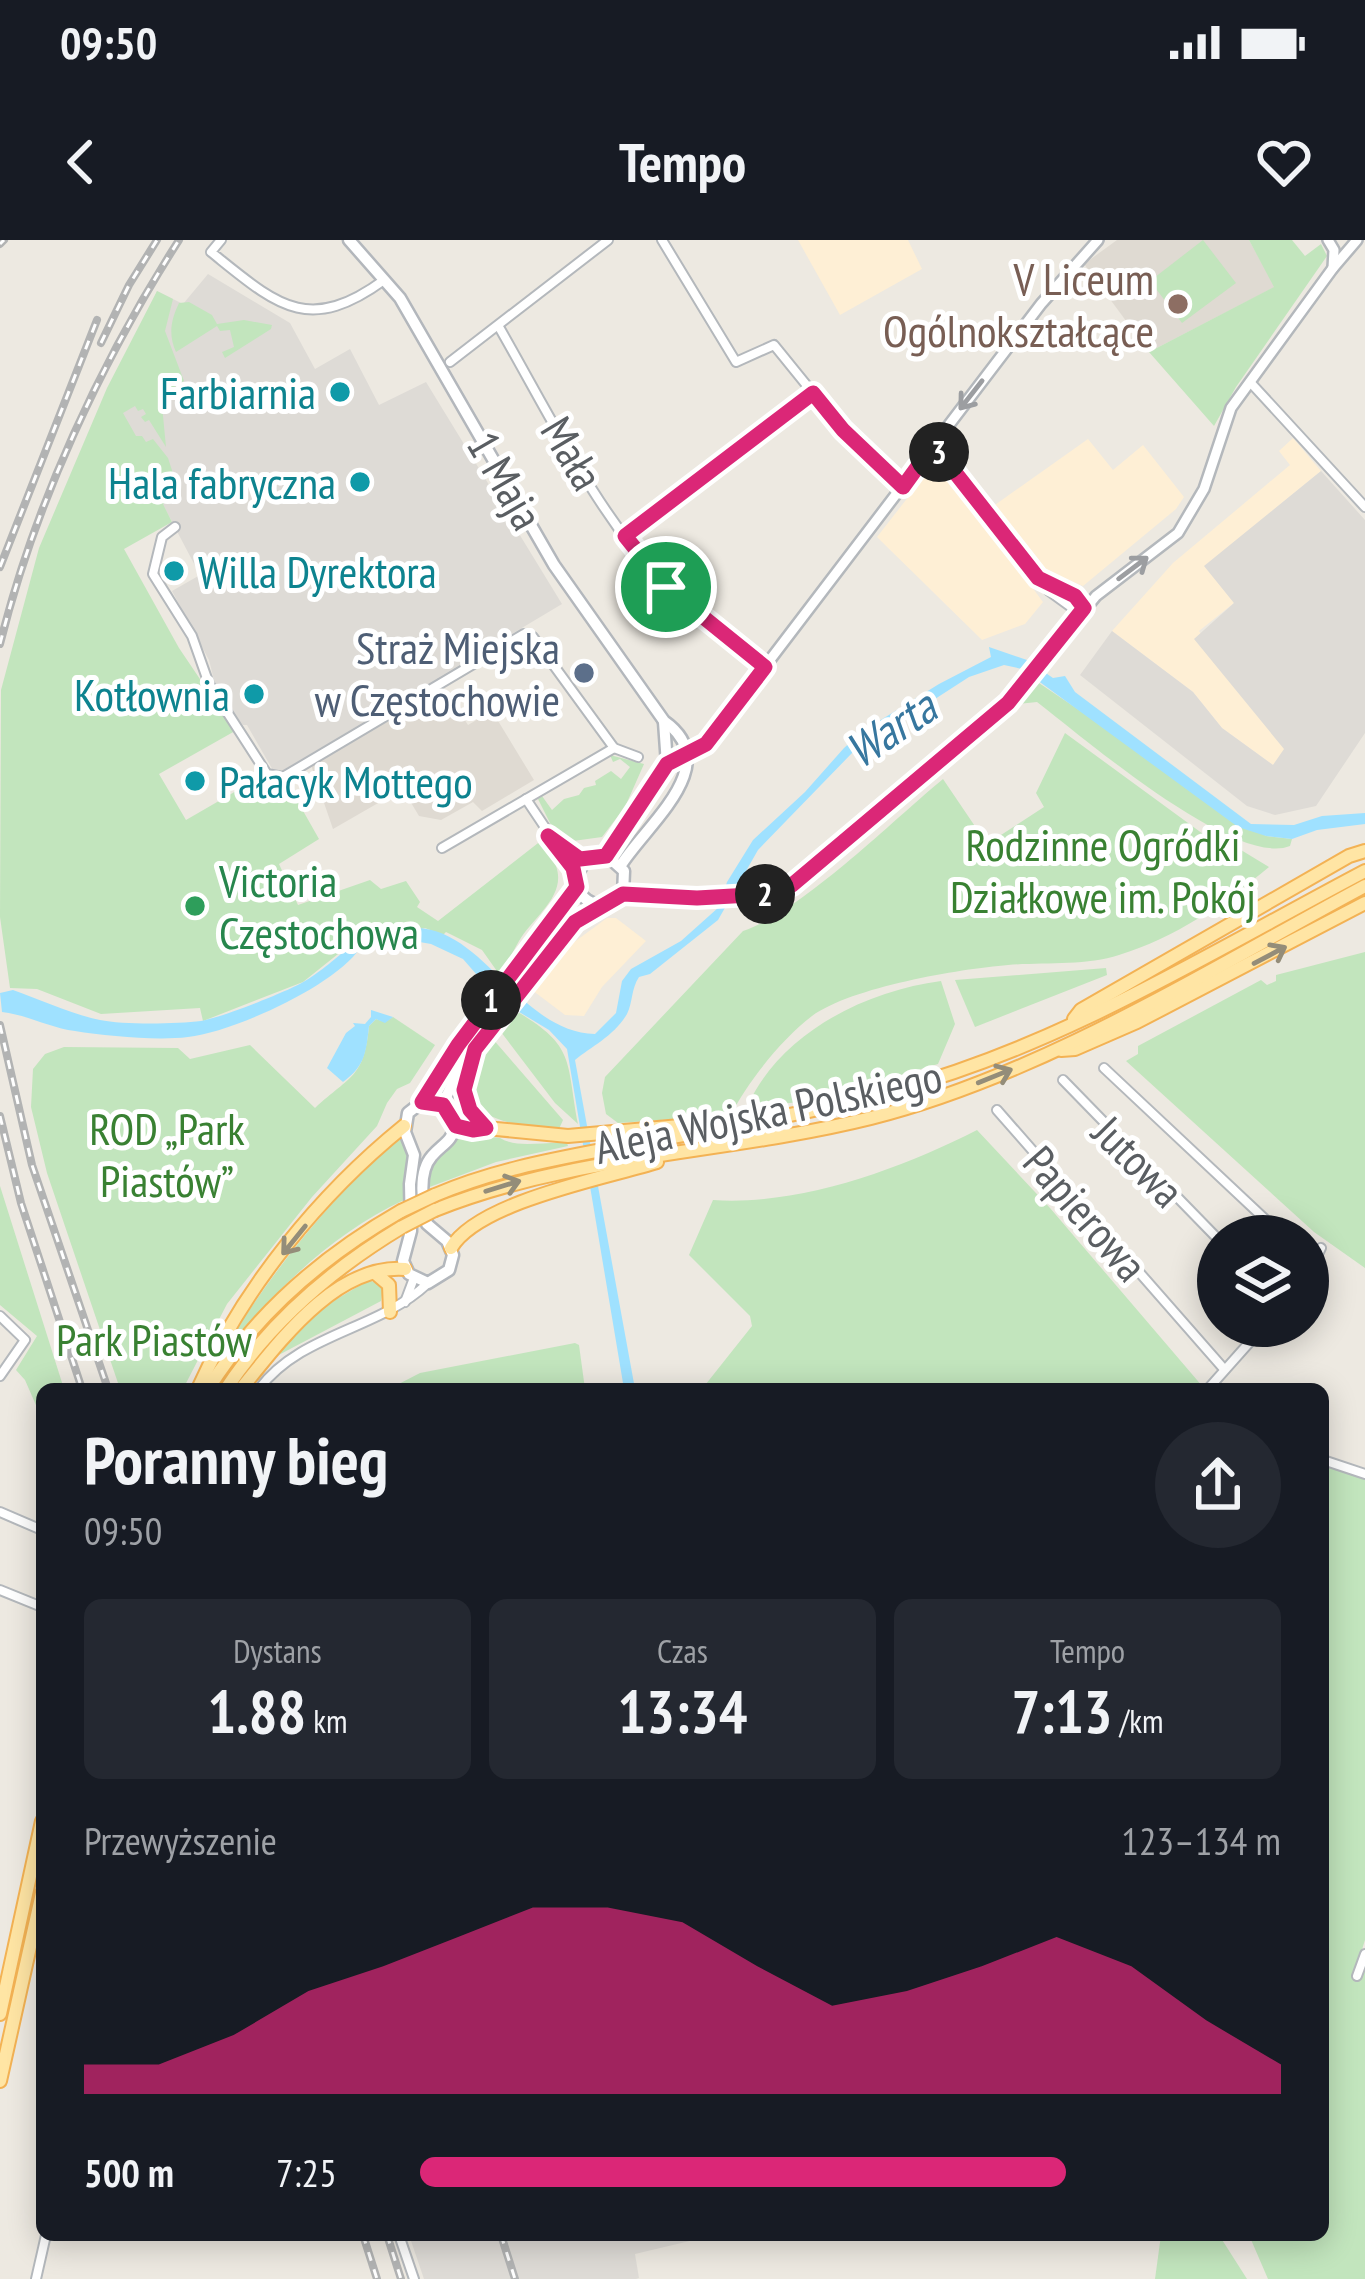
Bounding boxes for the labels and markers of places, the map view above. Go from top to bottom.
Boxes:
place label: V Liceum Ogólnokształcące [883,249,1154,359]
marker: V Liceum Ogólnokształcące [1165,291,1191,317]
place label: Farbiarnia [160,363,316,421]
marker: Farbiarnia [327,379,353,405]
pin: 3 [909,422,969,482]
place label: Hala fabryczna [108,453,336,511]
marker: Hala fabryczna [347,469,373,495]
pin [615,536,717,638]
place label: Willa Dyrektora [198,542,437,600]
marker: Willa Dyrektora [161,558,187,584]
place label: Straż Miejska w Częstochowie [314,618,560,728]
marker: Straż Miejska w Częstochowie [571,660,597,686]
place label: Kotłownia [74,665,230,723]
marker: Kotłownia [241,681,267,707]
place label: Pałacyk Mottego [219,752,473,810]
marker: Pałacyk Mottego [182,768,208,794]
place label: Victoria Częstochowa [218,851,419,961]
pin: 2 [735,864,795,924]
marker: Victoria Częstochowa [182,893,208,919]
pin: 1 [461,970,521,1030]

